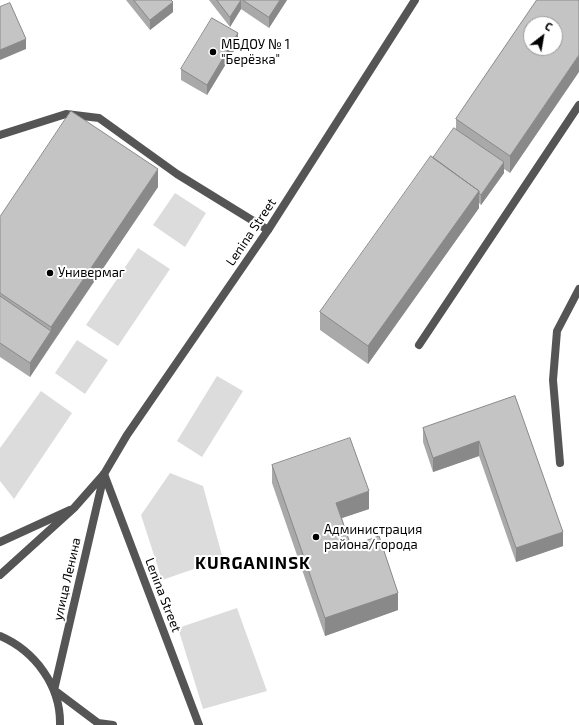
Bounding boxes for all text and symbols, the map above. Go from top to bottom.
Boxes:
north arrow [523,16,563,56]
text: С [543,19,555,33]
place label: МБДОУ № 1 "Берёзка" [221,37,290,68]
marker: МБДОУ № 1 "Берёзка" [208,47,218,57]
street label: Lenina Street [223,195,279,269]
place label: Универмаг [58,265,125,281]
marker: Универмаг [45,268,55,278]
place label: Администрация района/города [324,522,422,553]
marker: Администрация района/города [311,532,321,542]
street label: улица Ленина [50,536,84,622]
district label: KURGANINSK [195,553,311,573]
street label: Lenina Street [142,556,184,634]

